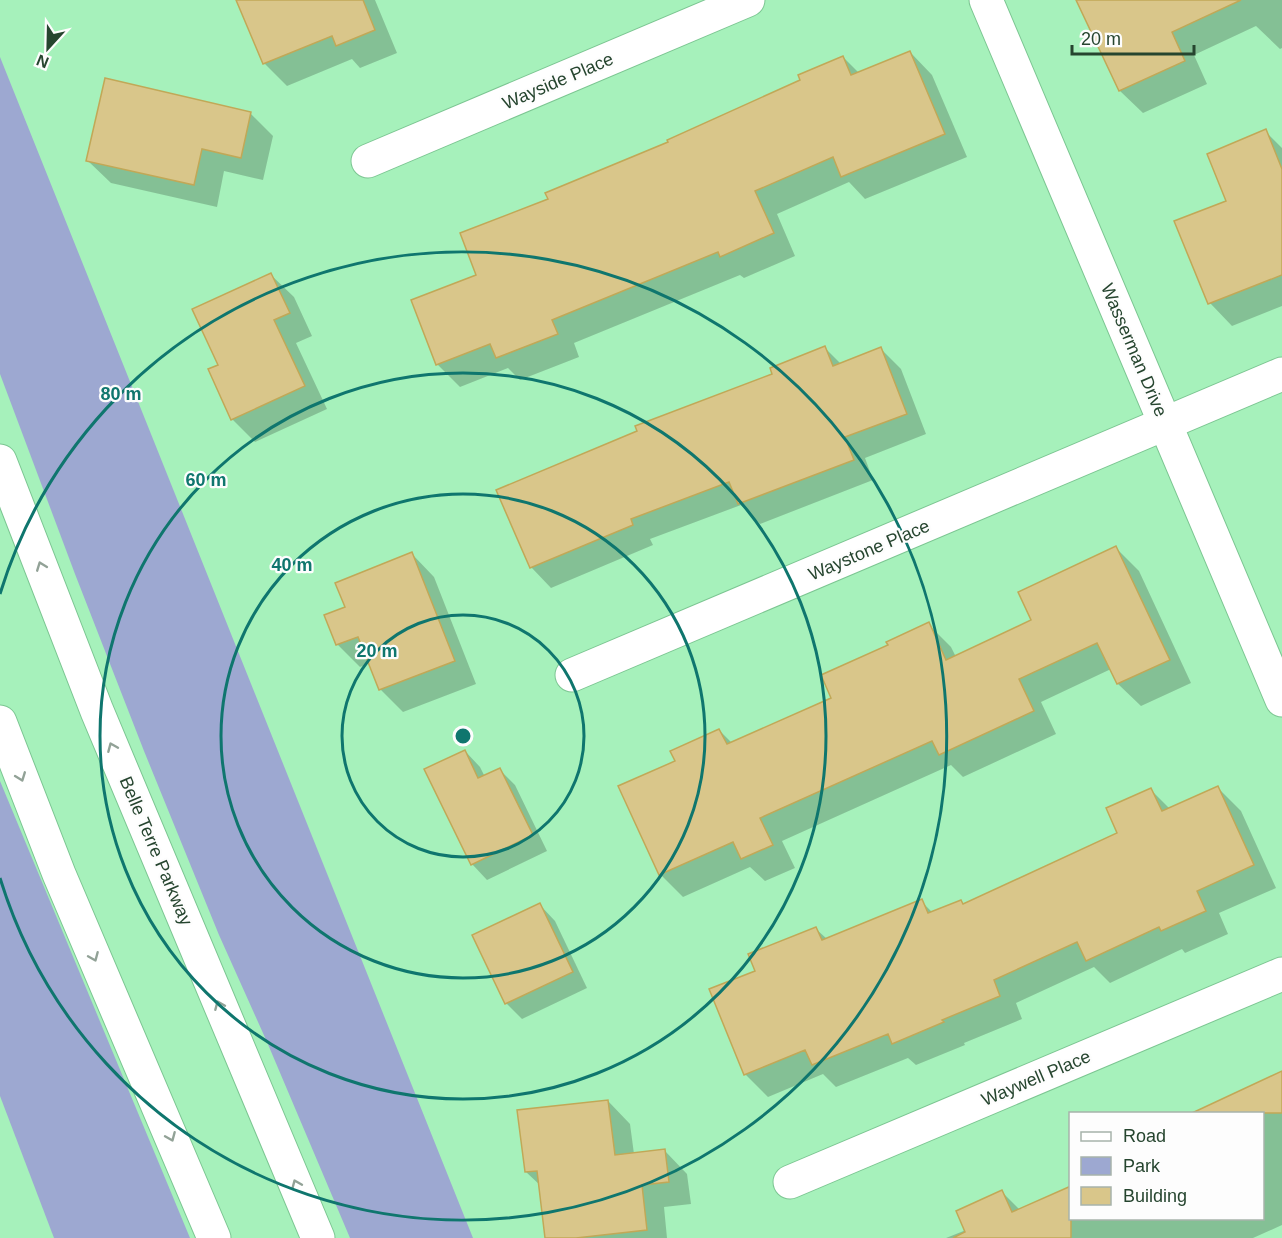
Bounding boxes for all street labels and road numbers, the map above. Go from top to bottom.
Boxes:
street label: Wayside Place [500,49,616,113]
street label: Wasserman Drive [1097,281,1171,419]
street label: Waystone Place [806,516,932,584]
street label: Belle Terre Parkway [116,774,196,928]
street label: Waywell Place [979,1046,1093,1110]

